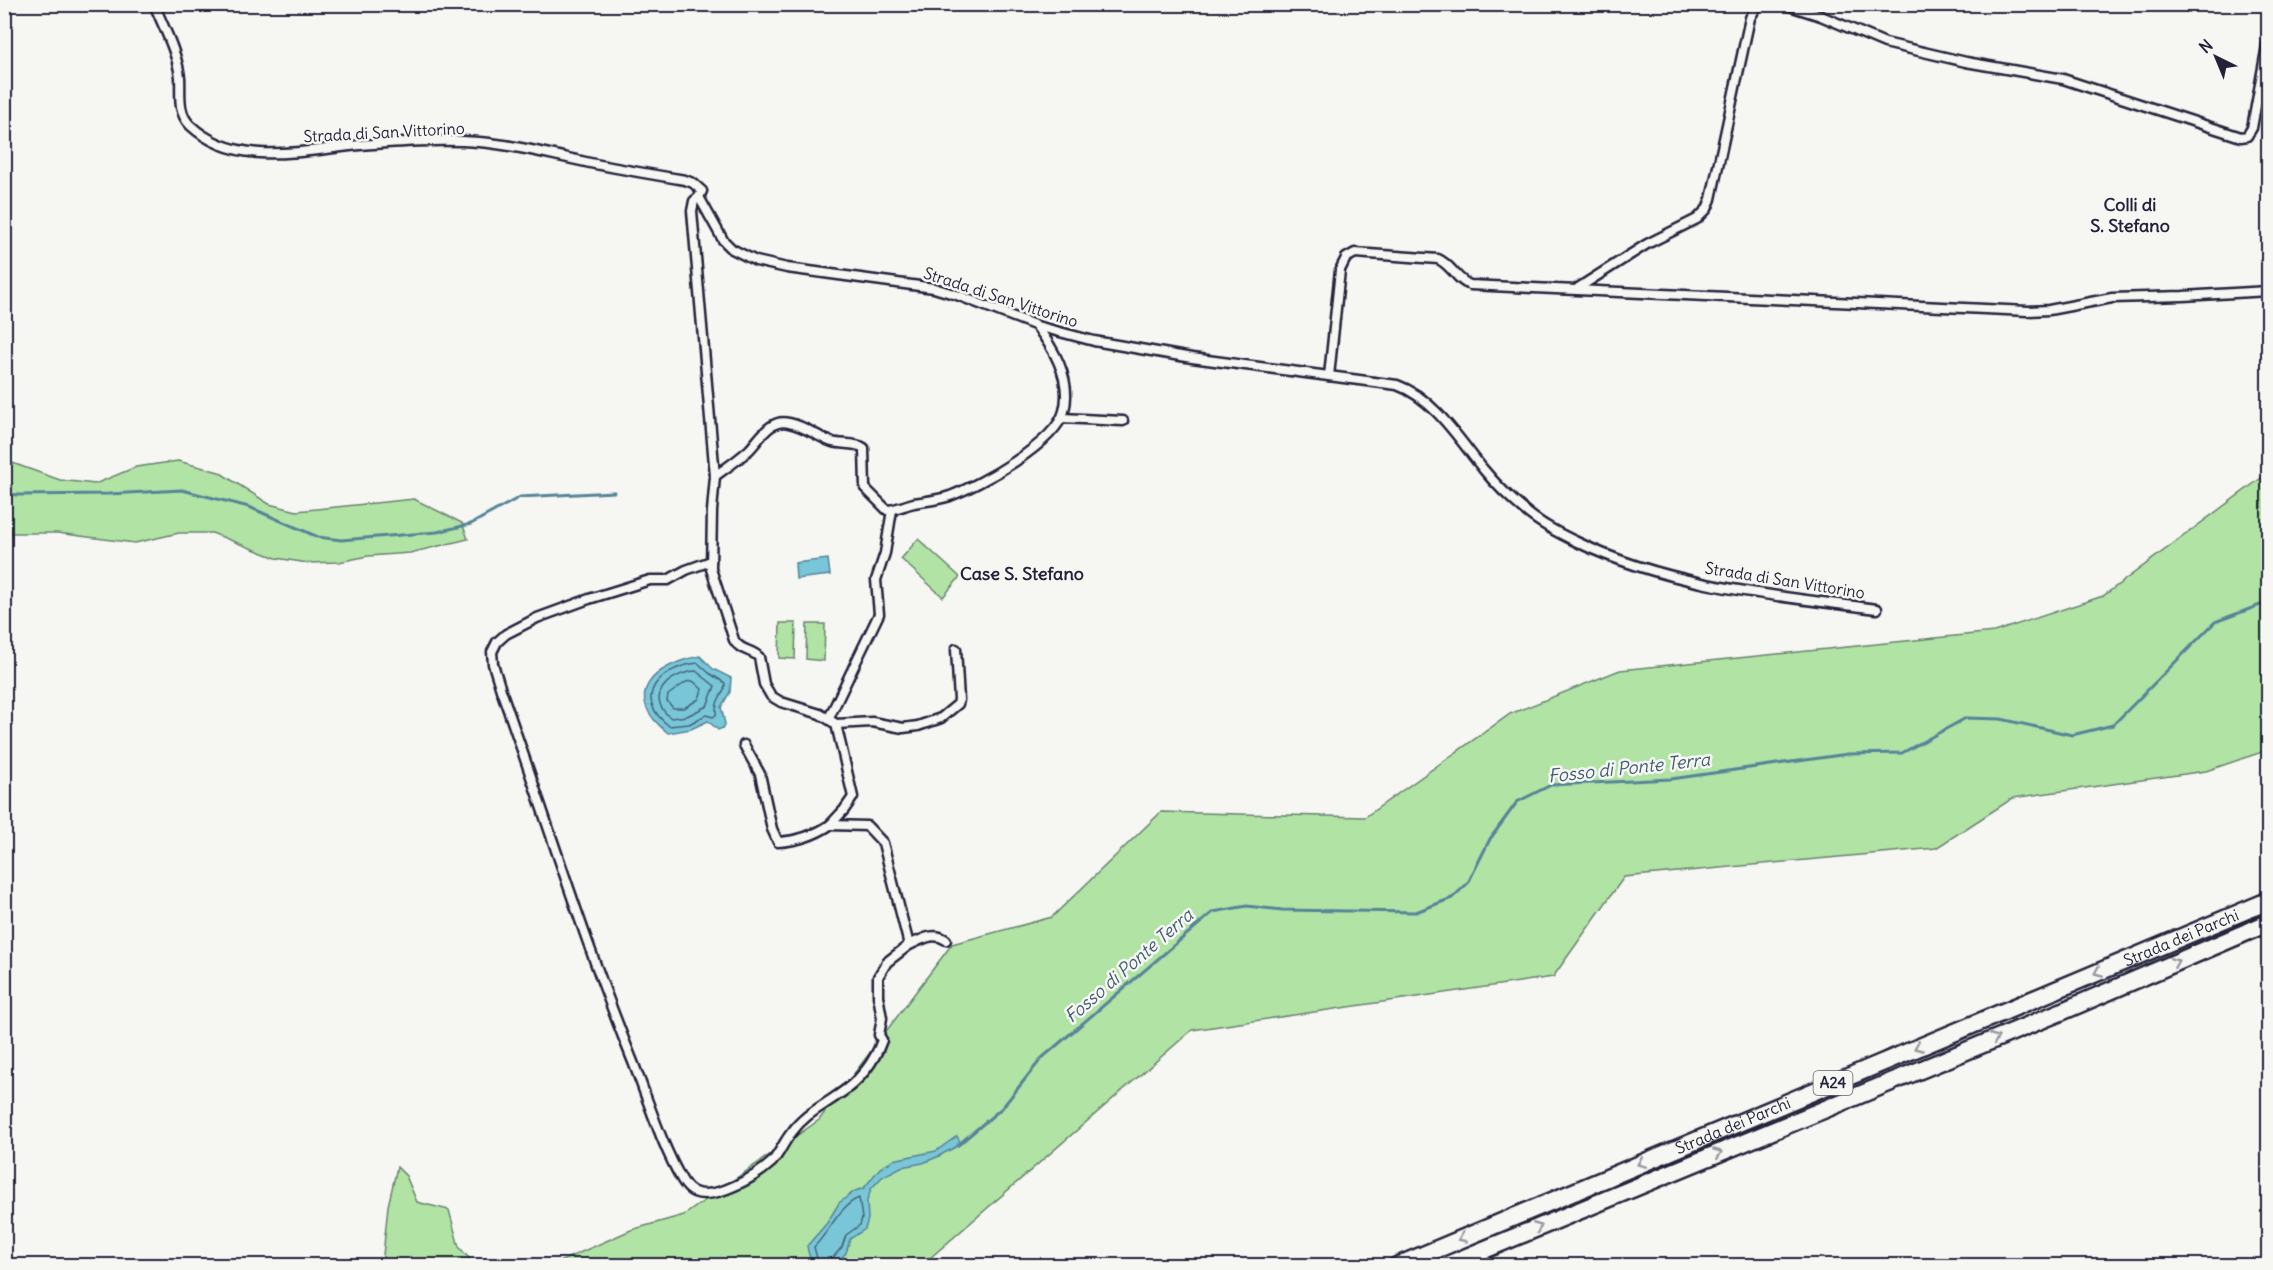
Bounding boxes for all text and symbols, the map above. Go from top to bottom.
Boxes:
north arrow [2186,27,2246,87]
text: N [2195,35,2217,57]
street label: Strada di San Vittorino [303,118,465,146]
district label: Colli di S. Stefano [2090,193,2170,237]
street label: Strada di San Vittorino [921,263,1081,331]
street label: Strada di San Vittorino [1704,557,1866,603]
district label: Case S. Stefano [960,562,1084,585]
water label: Fosso di Ponte Terra [1547,747,1713,787]
water label: Fosso di Ponte Terra [1060,903,1199,1028]
street label: Strada dei Parchi [2120,904,2242,970]
one-way arrow [2169,958,2180,970]
one-way arrow [2093,965,2104,977]
one-way arrow [1989,1033,2000,1045]
one-way arrow [1914,1040,1925,1052]
road number: A24 [1814,1071,1852,1095]
street label: Strada dei Parchi [1672,1092,1793,1158]
one-way arrow [1712,1148,1723,1160]
one-way arrow [1637,1156,1648,1168]
one-way arrow [1532,1222,1543,1234]
one-way arrow [1457,1231,1468,1243]

